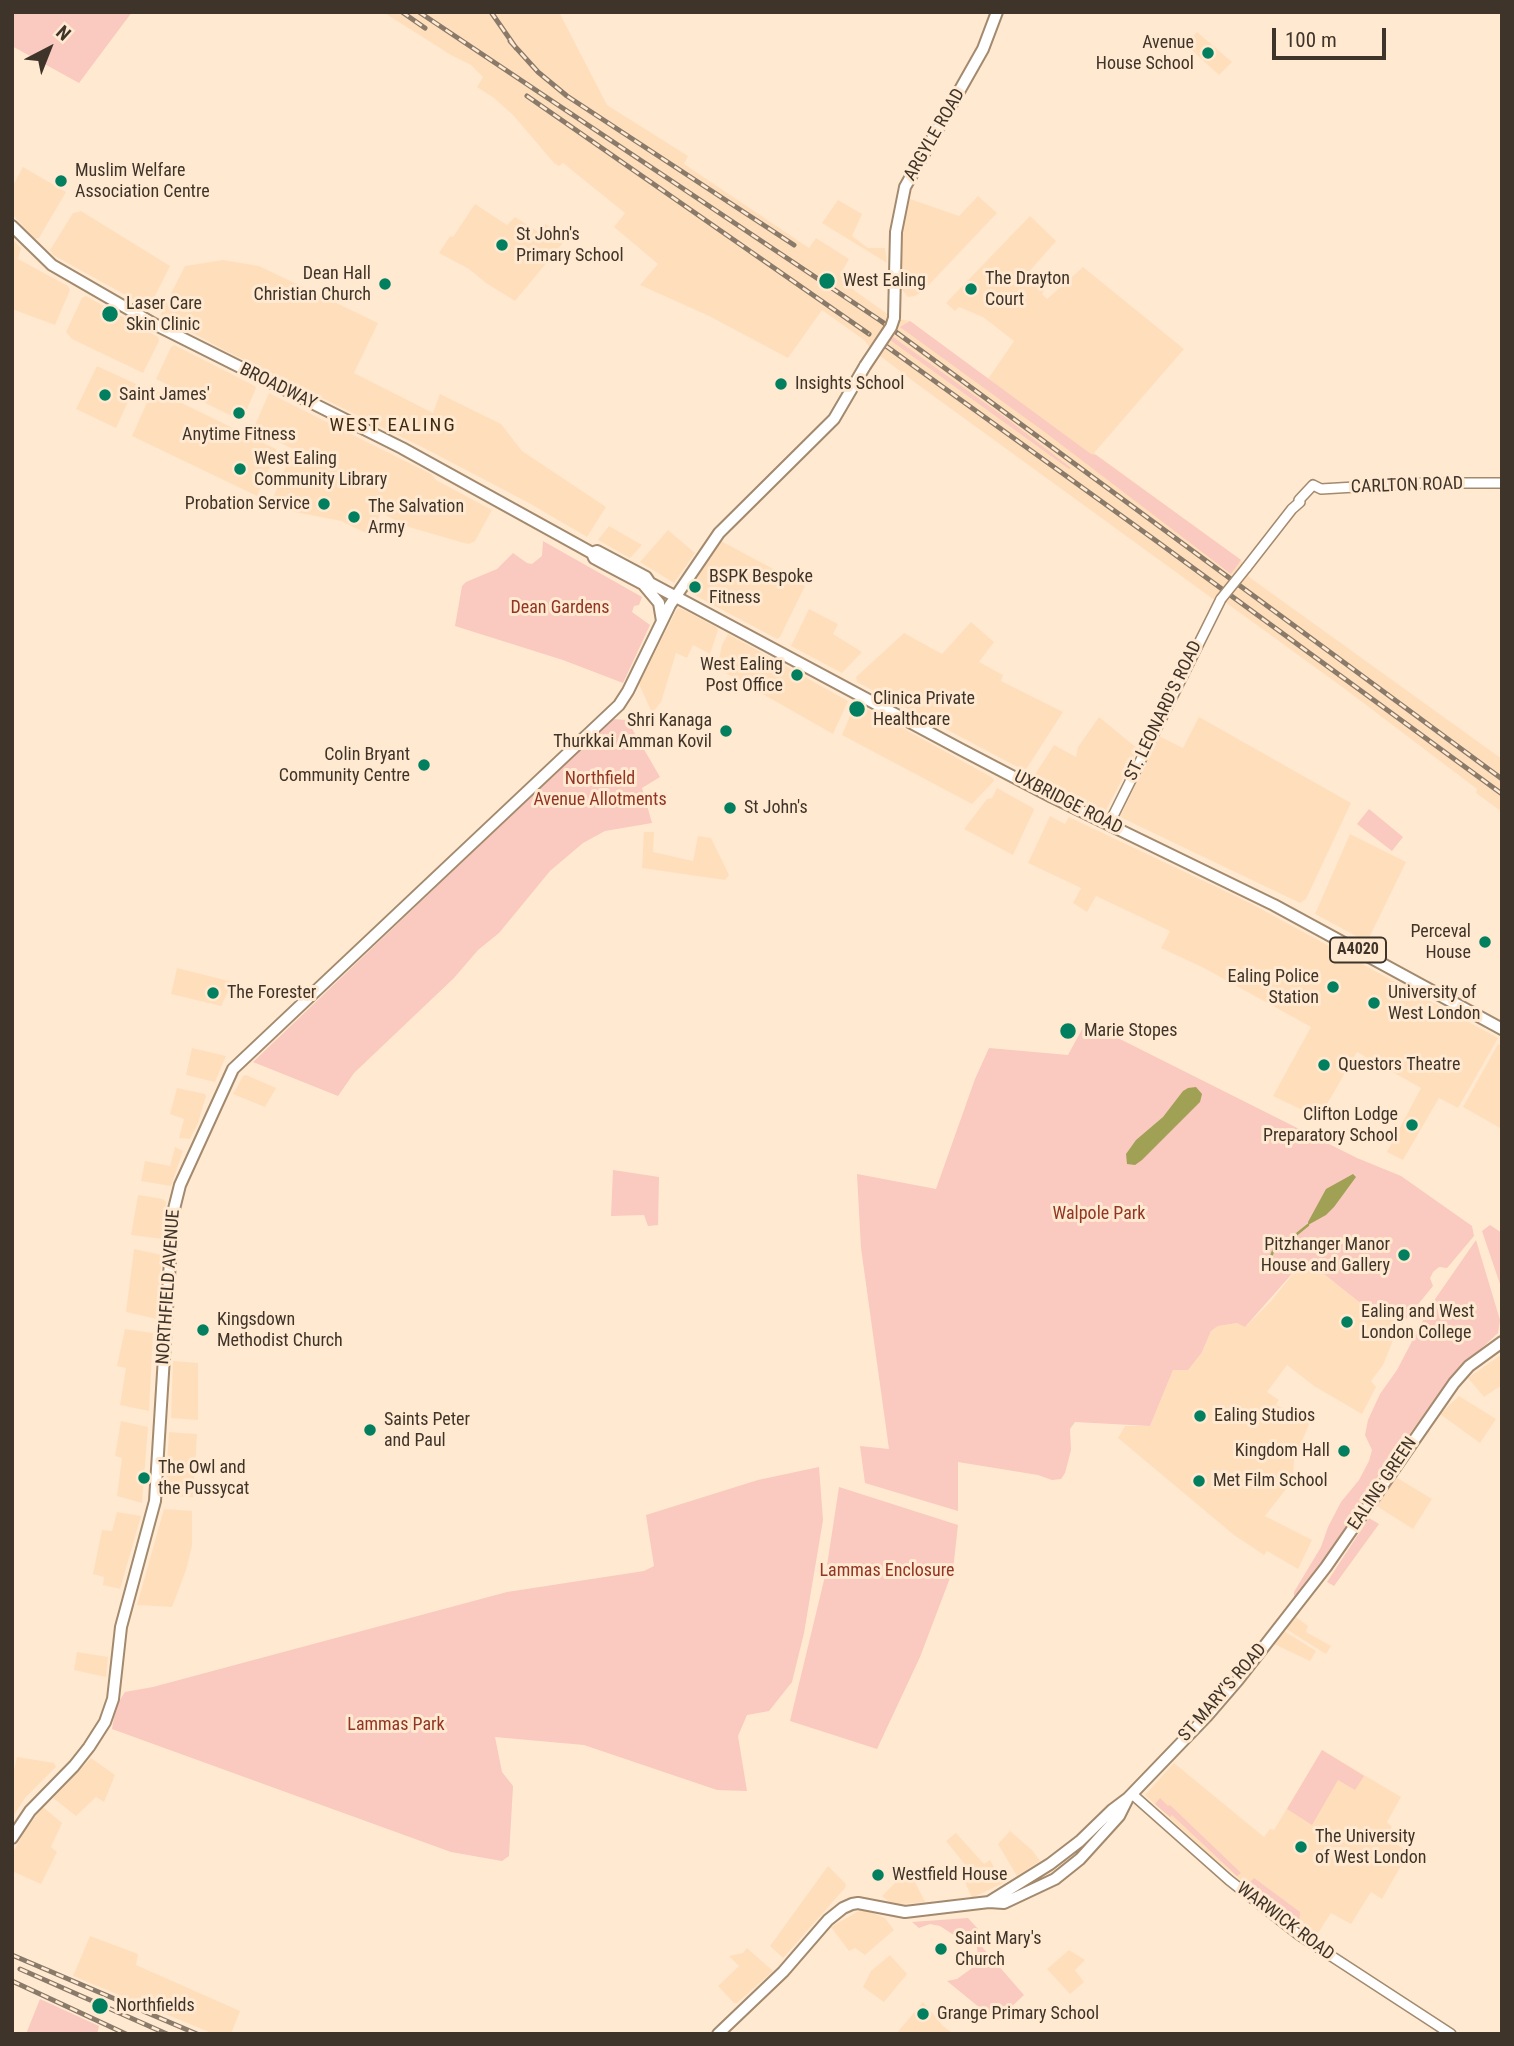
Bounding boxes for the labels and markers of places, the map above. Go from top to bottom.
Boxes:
place label: Avenue House School [1096,32,1194,74]
marker: Avenue House School [1200,45,1216,61]
place label: Muslim Welfare Association Centre [75,160,210,202]
marker: Muslim Welfare Association Centre [53,173,69,189]
place label: St John's Primary School [516,224,624,266]
marker: St John's Primary School [494,237,510,253]
place label: Dean Hall Christian Church [253,263,371,306]
place label: The Drayton Court [985,268,1070,310]
place label: West Ealing [843,270,926,292]
marker: West Ealing [817,271,837,291]
marker: Dean Hall Christian Church [377,276,393,292]
marker: The Drayton Court [963,281,979,297]
place label: Laser Care Skin Clinic [126,293,202,336]
marker: Laser Care Skin Clinic [100,304,120,324]
place label: Insights School [795,373,904,395]
marker: Insights School [773,376,789,392]
place label: Saint James' [119,384,210,406]
marker: Saint James' [97,387,113,403]
marker: Anytime Fitness [231,405,247,421]
place label: Anytime Fitness [182,424,296,446]
place label: West Ealing Community Library [254,448,387,490]
marker: West Ealing Community Library [232,461,248,477]
place label: Probation Service [185,493,310,515]
marker: Probation Service [316,496,332,512]
place label: The Salvation Army [368,496,464,538]
marker: The Salvation Army [346,509,362,525]
place label: BSPK Bespoke Fitness [709,566,813,608]
marker: BSPK Bespoke Fitness [687,579,703,595]
place label: West Ealing Post Office [700,654,783,696]
marker: West Ealing Post Office [789,667,805,683]
place label: Clinica Private Healthcare [873,688,975,730]
marker: Clinica Private Healthcare [847,699,867,719]
place label: Shri Kanaga Thurkkai Amman Kovil [553,710,712,752]
marker: Shri Kanaga Thurkkai Amman Kovil [718,723,734,739]
place label: Colin Bryant Community Centre [279,744,410,786]
marker: Colin Bryant Community Centre [416,757,432,773]
place label: St John's [744,797,808,819]
marker: St John's [722,800,738,816]
place label: Perceval House [1410,921,1471,964]
marker: Perceval House [1477,934,1493,950]
place label: Ealing Police Station [1228,966,1319,1009]
marker: Ealing Police Station [1325,979,1341,995]
place label: The Forester [227,982,316,1004]
place label: University of West London [1388,982,1481,1024]
marker: The Forester [205,985,221,1001]
marker: University of West London [1366,995,1382,1011]
place label: Marie Stopes [1084,1020,1177,1042]
marker: Marie Stopes [1058,1021,1078,1041]
place label: Questors Theatre [1338,1054,1460,1076]
marker: Questors Theatre [1316,1057,1332,1073]
place label: Clifton Lodge Preparatory School [1263,1104,1398,1146]
marker: Clifton Lodge Preparatory School [1404,1117,1420,1133]
place label: Pitzhanger Manor House and Gallery [1261,1234,1390,1276]
marker: Pitzhanger Manor House and Gallery [1396,1247,1412,1263]
place label: Ealing and West London College [1361,1301,1474,1344]
place label: Kingsdown Methodist Church [217,1309,343,1352]
marker: Ealing and West London College [1339,1314,1355,1330]
marker: Kingsdown Methodist Church [195,1322,211,1338]
place label: Ealing Studios [1214,1405,1315,1427]
marker: Ealing Studios [1192,1408,1208,1424]
place label: Saints Peter and Paul [384,1409,470,1452]
marker: Saints Peter and Paul [362,1422,378,1438]
place label: Kingdom Hall [1235,1440,1330,1462]
marker: Kingdom Hall [1336,1443,1352,1459]
place label: The Owl and the Pussycat [158,1457,249,1500]
marker: The Owl and the Pussycat [136,1470,152,1486]
place label: Met Film School [1213,1470,1328,1492]
marker: Met Film School [1191,1473,1207,1489]
place label: The University of West London [1315,1826,1426,1868]
marker: The University of West London [1293,1839,1309,1855]
place label: Westfield House [892,1864,1007,1886]
marker: Westfield House [870,1867,886,1883]
place label: Saint Mary's Church [955,1928,1041,1970]
marker: Saint Mary's Church [933,1941,949,1957]
place label: Northfields [116,1995,195,2017]
marker: Northfields [90,1996,110,2016]
place label: Grange Primary School [937,2003,1099,2025]
marker: Grange Primary School [915,2006,931,2022]

